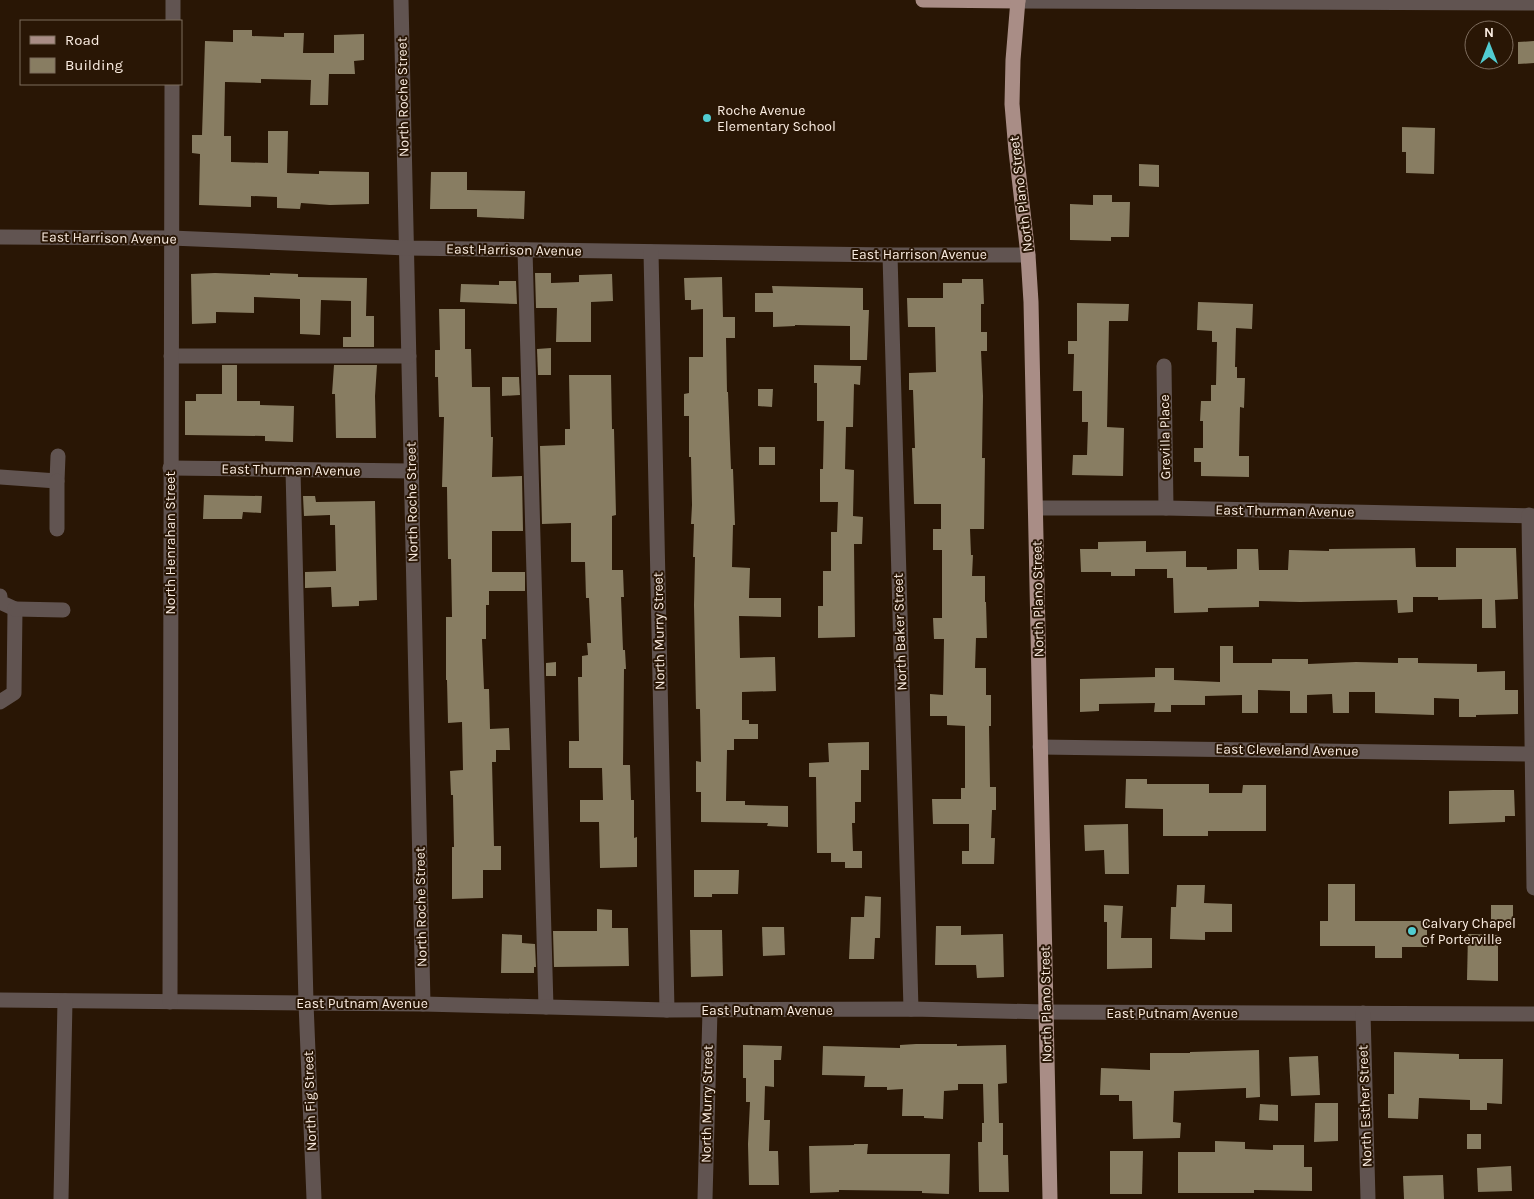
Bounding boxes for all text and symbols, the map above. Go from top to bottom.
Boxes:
legend [20,20,182,85]
north arrow [1464,20,1514,70]
text: N [1484,24,1494,41]
text: Road [65,31,100,49]
street label: North Roche Street [393,37,413,157]
text: Building [65,56,123,74]
place label: Roche Avenue Elementary School [717,102,836,135]
marker: Roche Avenue Elementary School [701,112,713,124]
street label: North Plano Street [1005,135,1037,253]
street label: East Harrison Avenue [41,228,177,248]
street label: East Harrison Avenue [446,240,582,260]
street label: East Harrison Avenue [851,246,987,263]
street label: Grevilla Place [1156,394,1174,480]
street label: North Roche Street [402,442,422,562]
street label: East Thurman Avenue [221,460,361,480]
street label: North Henrahan Street [162,471,179,615]
street label: East Thurman Avenue [1215,501,1355,521]
street label: North Plano Street [1028,541,1048,657]
street label: North Murry Street [649,572,669,690]
street label: North Baker Street [889,573,911,691]
street label: East Cleveland Avenue [1215,740,1359,760]
street label: North Roche Street [411,847,431,967]
place label: Calvary Chapel of Porterville [1422,915,1516,948]
marker: Calvary Chapel of Porterville [1406,925,1418,937]
street label: North Plano Street [1036,946,1056,1062]
street label: East Putnam Avenue [296,995,428,1012]
street label: East Putnam Avenue [701,1002,833,1019]
street label: East Putnam Avenue [1106,1005,1238,1022]
street label: North Murry Street [697,1045,717,1163]
street label: North Esther Street [1354,1045,1376,1167]
street label: North Fig Street [300,1050,320,1152]

